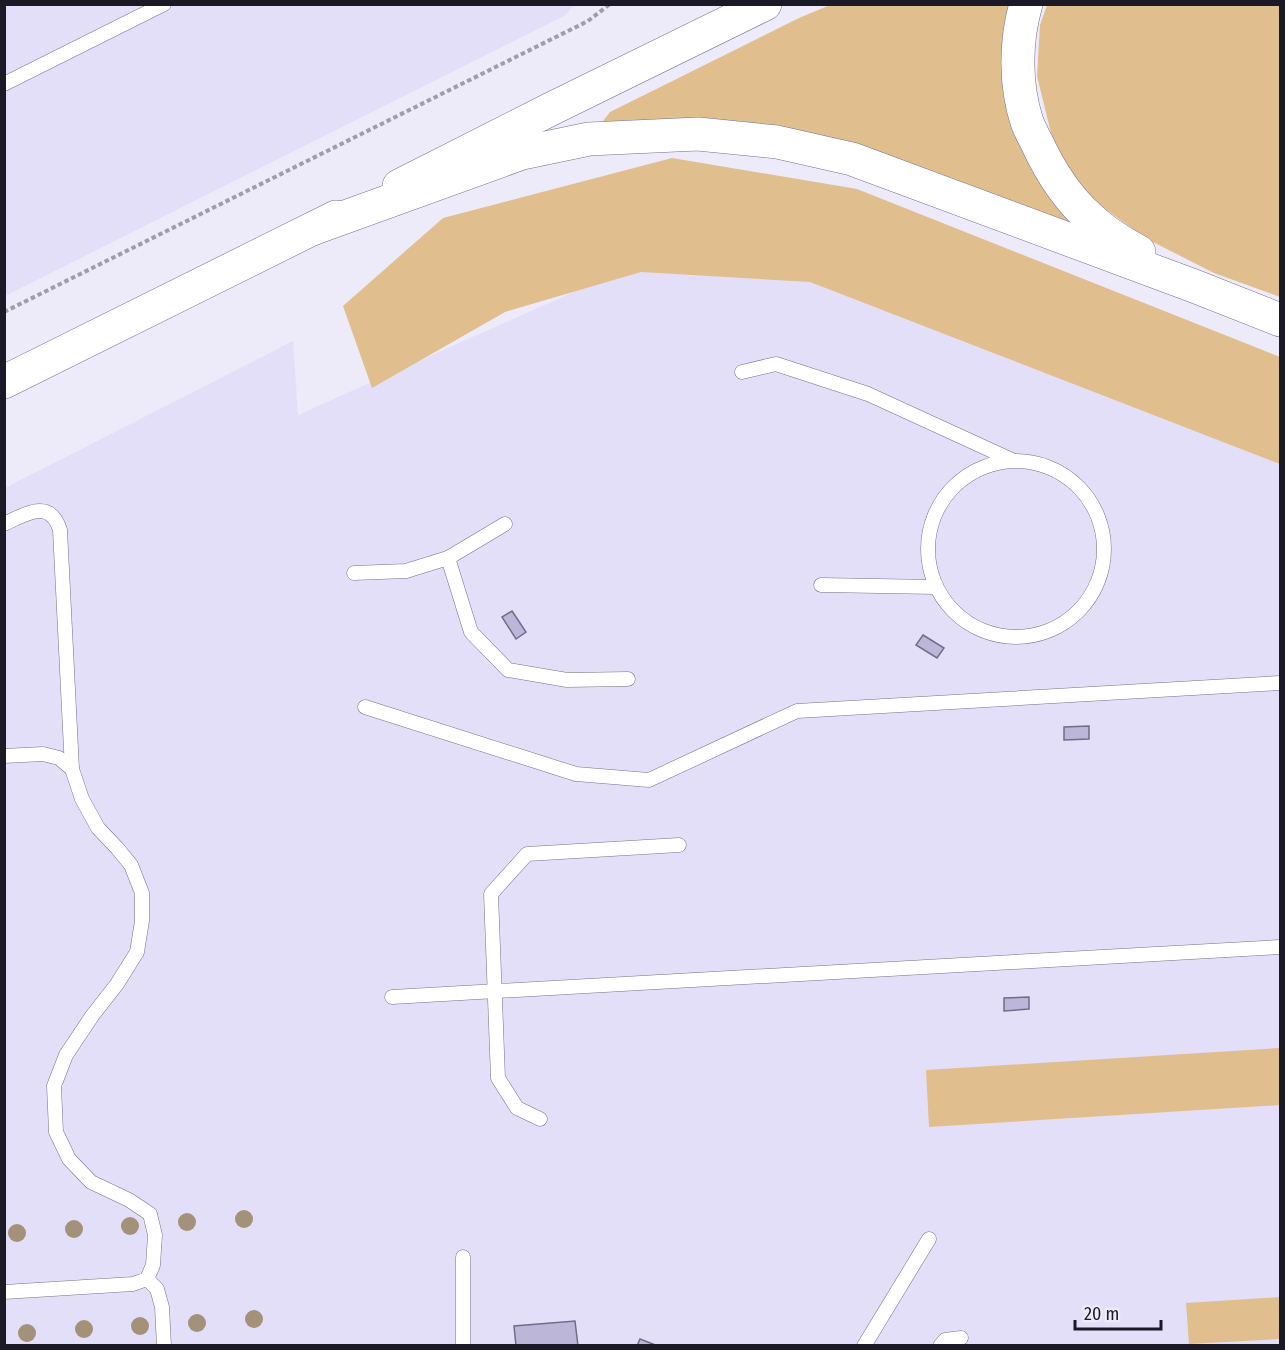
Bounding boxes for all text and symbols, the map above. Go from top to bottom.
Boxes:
scale bar [1075,1293,1160,1331]
text: 20 m [1084,1303,1119,1325]

